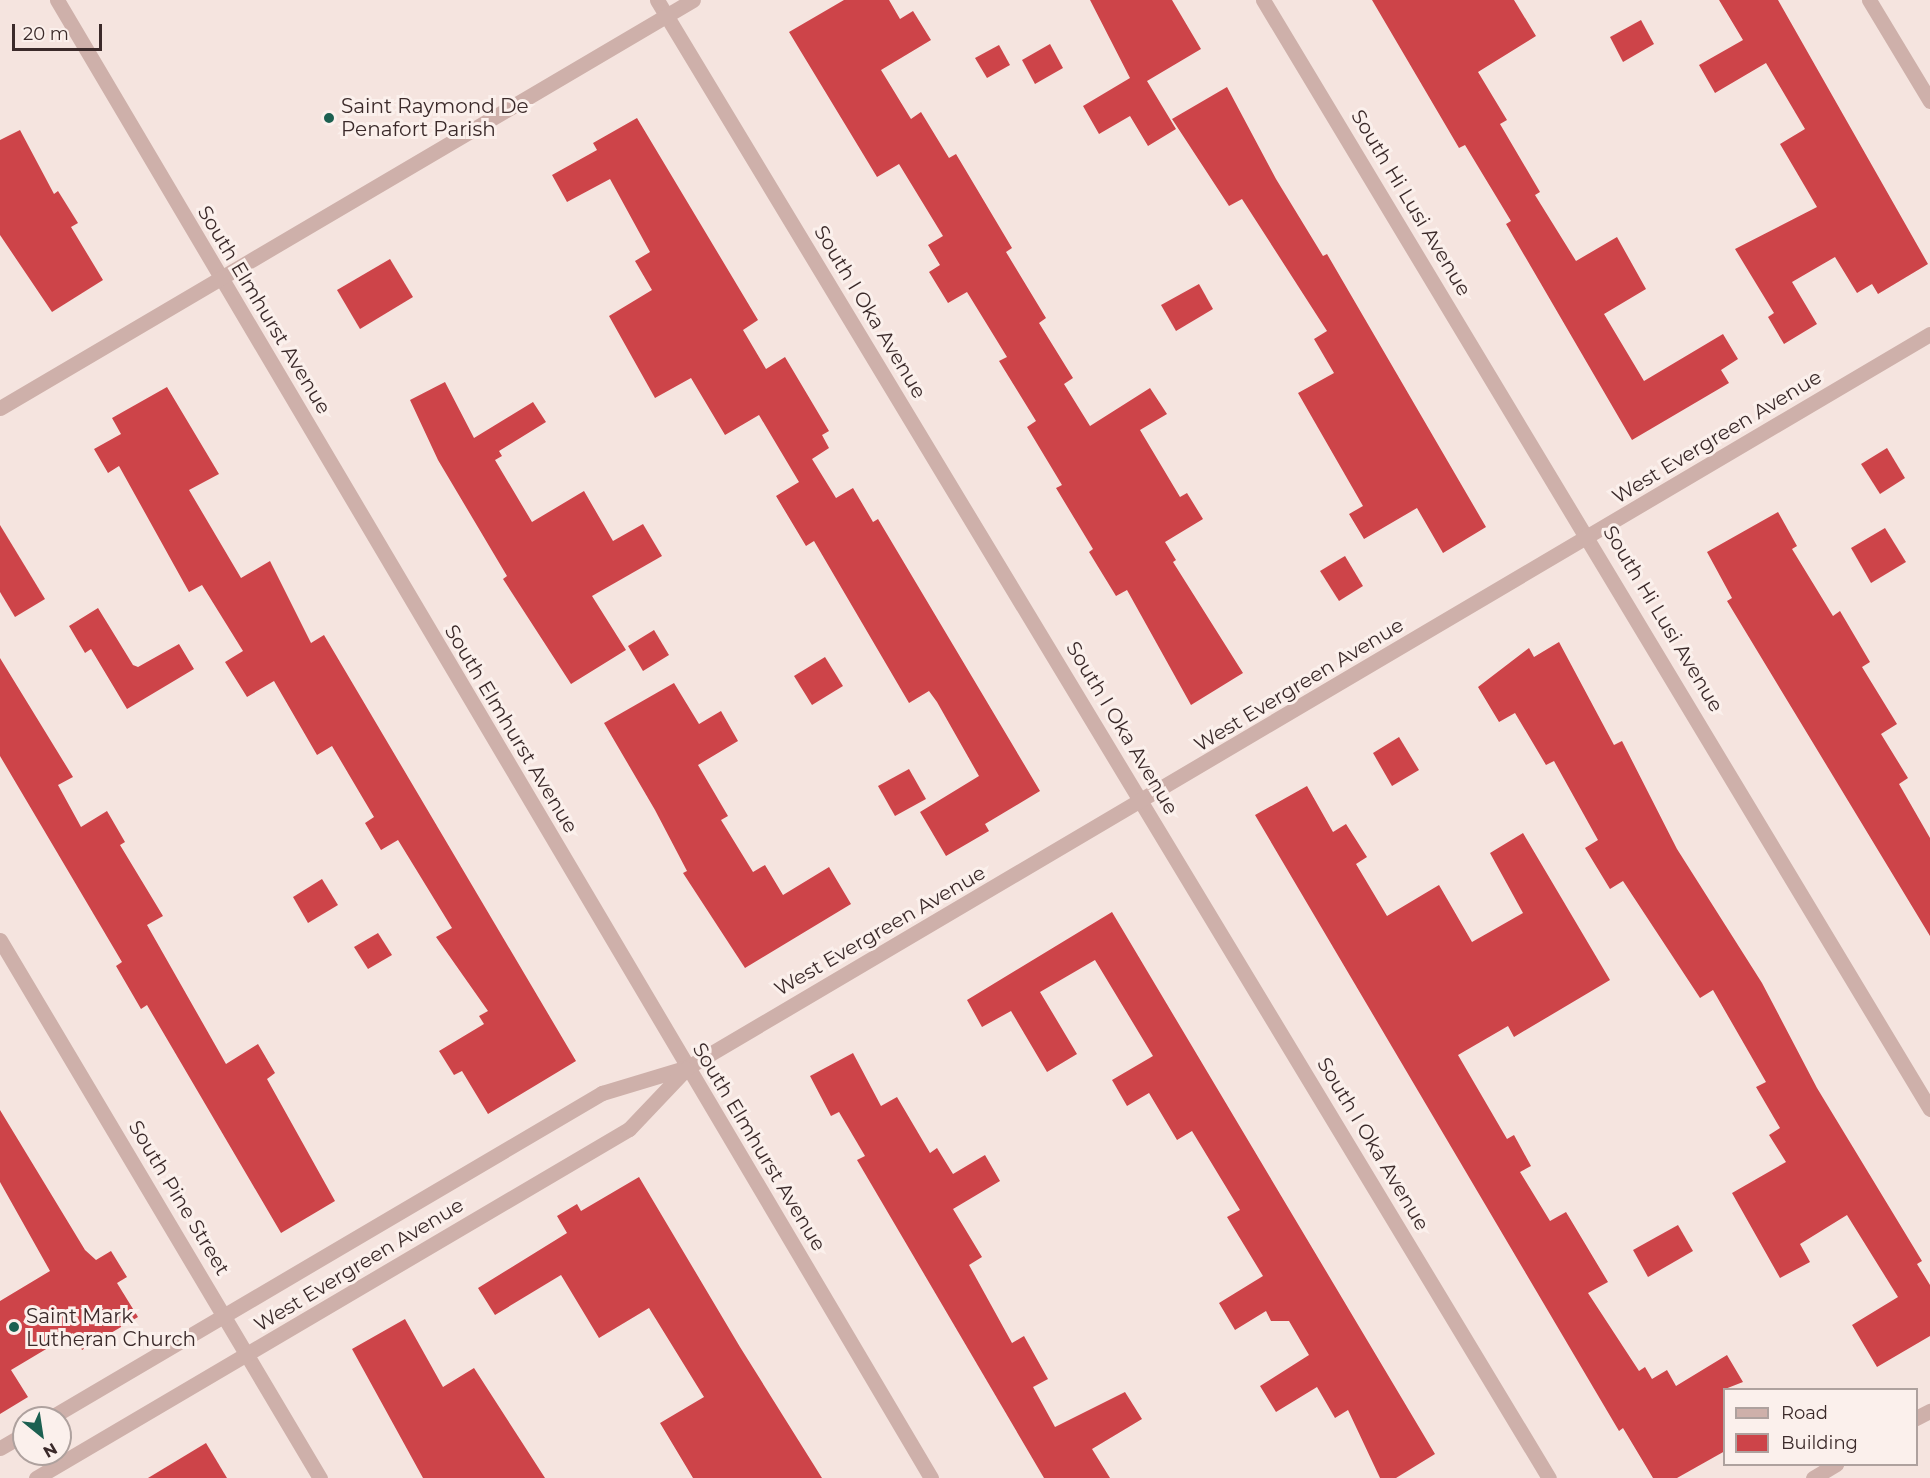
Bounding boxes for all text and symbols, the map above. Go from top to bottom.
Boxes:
scale bar [15,12,105,50]
text: 20 m [23,23,69,45]
place label: Saint Raymond De Penafort Parish [341,94,529,141]
street label: South Hi Lusi Avenue [1346,106,1476,300]
marker: Saint Raymond De Penafort Parish [322,111,336,125]
street label: South Elmhurst Avenue [192,202,336,418]
street label: South I Oka Avenue [809,221,931,403]
street label: West Evergreen Avenue [1608,365,1826,509]
street label: South Hi Lusi Avenue [1598,522,1728,716]
street label: West Evergreen Avenue [1190,613,1408,757]
street label: South Elmhurst Avenue [439,621,583,837]
street label: South I Oka Avenue [1061,637,1183,819]
street label: West Evergreen Avenue [770,861,990,1001]
street label: South Elmhurst Avenue [687,1039,831,1255]
street label: South I Oka Avenue [1312,1053,1434,1235]
street label: South Pine Street [123,1116,235,1280]
street label: West Evergreen Avenue [250,1193,468,1337]
place label: Saint Mark Lutheran Church [26,1304,196,1351]
marker: Saint Mark Lutheran Church [7,1320,21,1334]
legend [1723,1388,1918,1466]
text: Road [1781,1402,1828,1424]
north arrow [12,1406,72,1466]
text: Building [1781,1432,1858,1454]
text: N [40,1439,61,1462]

